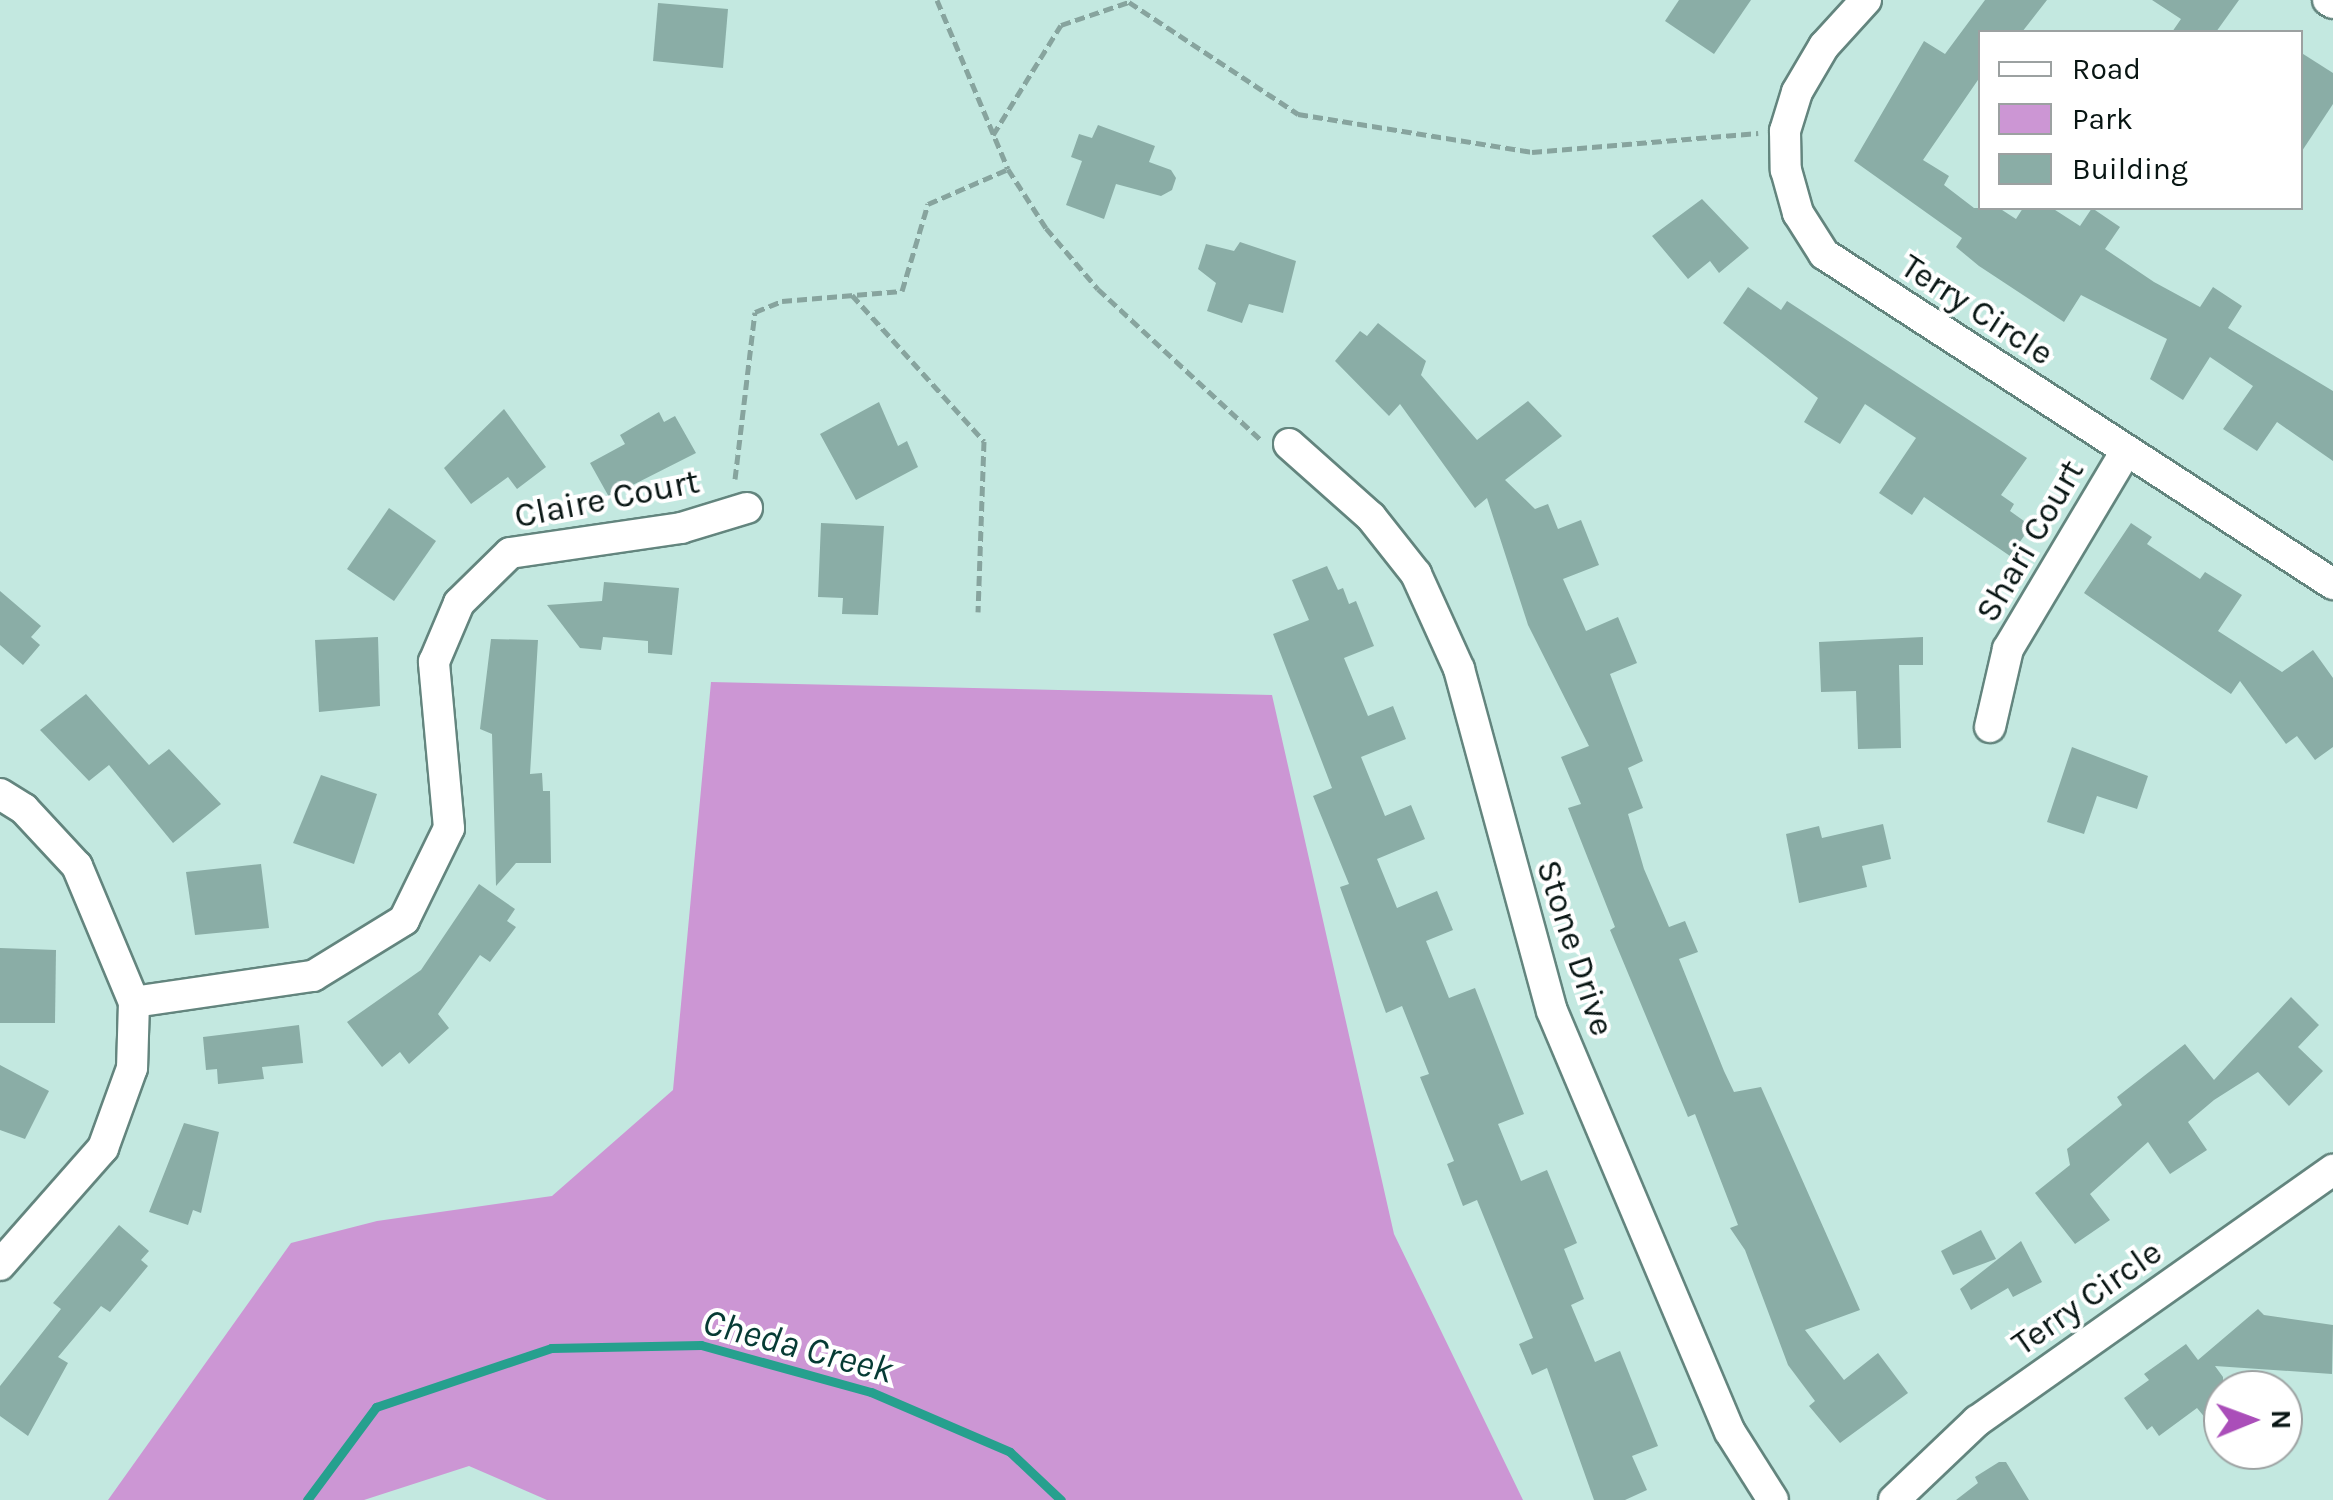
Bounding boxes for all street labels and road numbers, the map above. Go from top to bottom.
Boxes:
street label: Terry Circle [1893,245,2061,375]
street label: Shari Court [1967,452,2093,630]
street label: Claire Court [511,460,703,538]
street label: Stone Drive [1527,855,1623,1041]
street label: Terry Circle [2004,1231,2170,1365]

